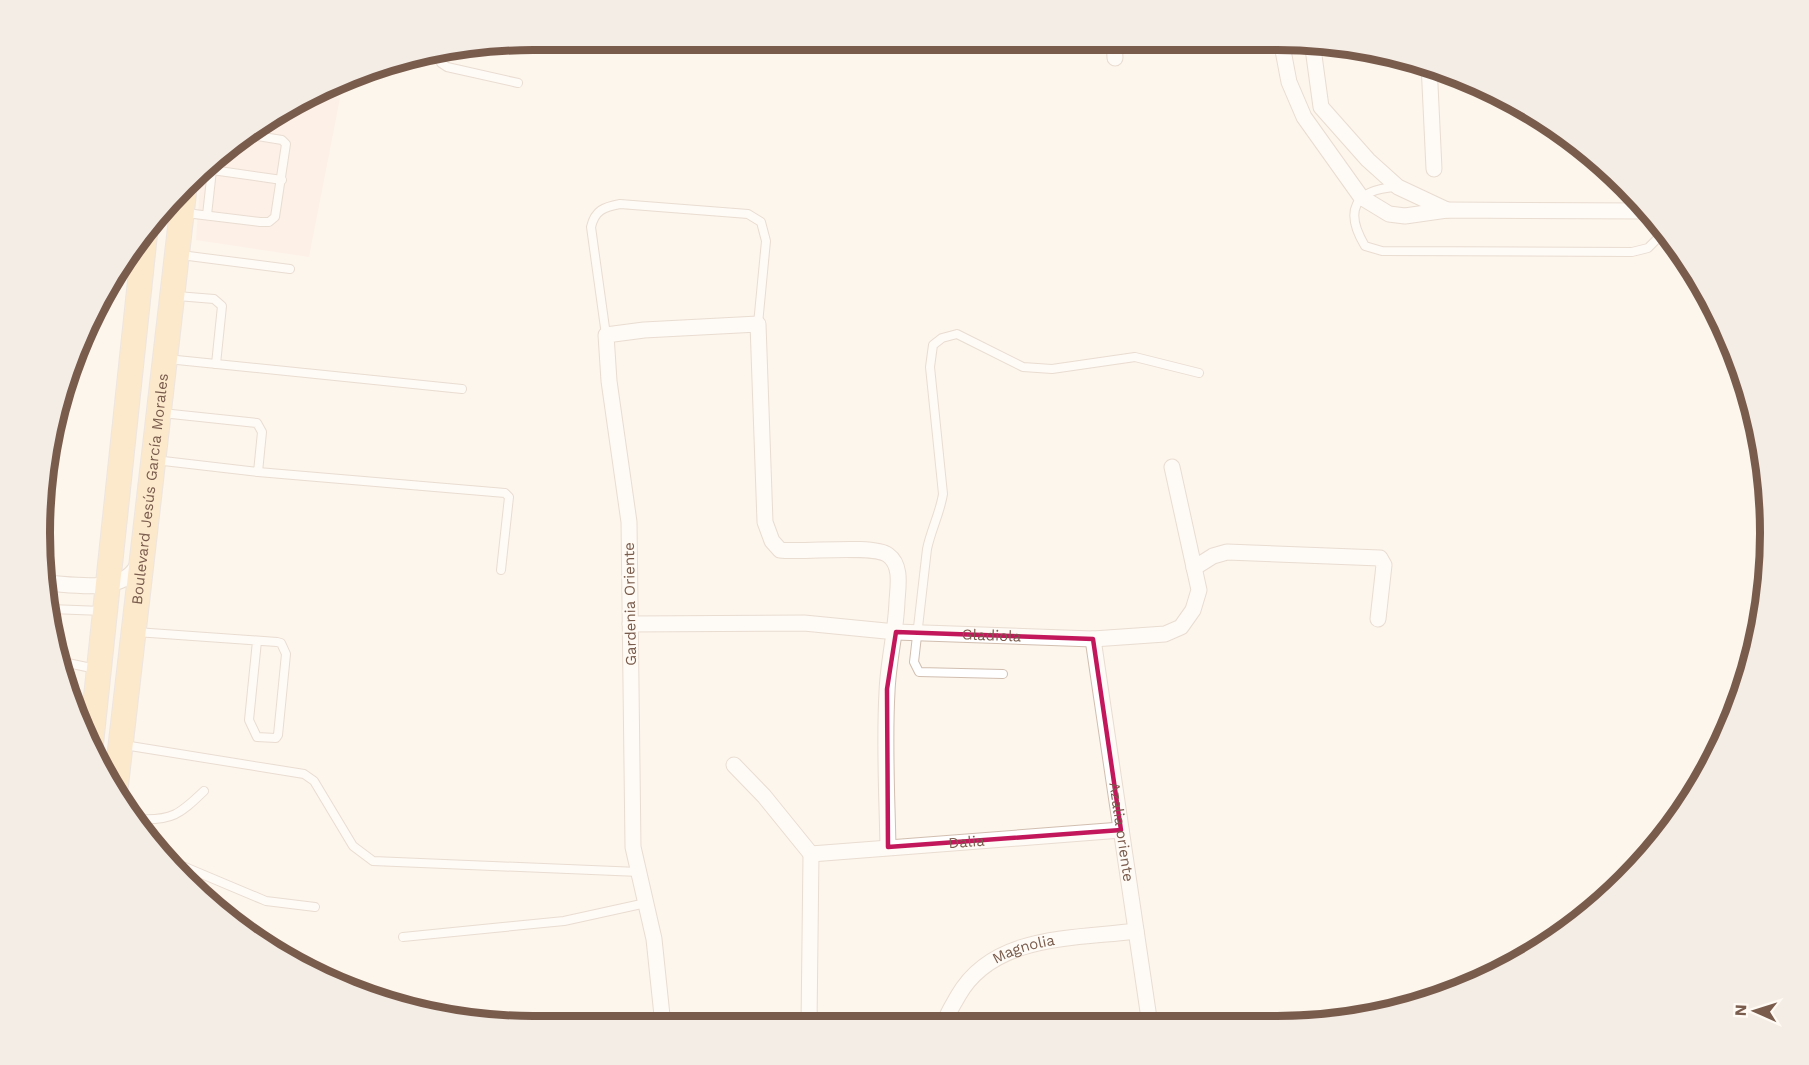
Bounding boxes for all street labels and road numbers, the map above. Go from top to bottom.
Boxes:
street label: Boulevard Jesús García Morales [128,372,172,606]
street label: Gardenia Oriente [620,542,640,666]
street label: Gladiola [961,625,1022,645]
street label: Azalia oriente [1105,781,1138,883]
street label: Dalia [948,832,986,852]
street label: Magnolia [989,931,1057,968]

